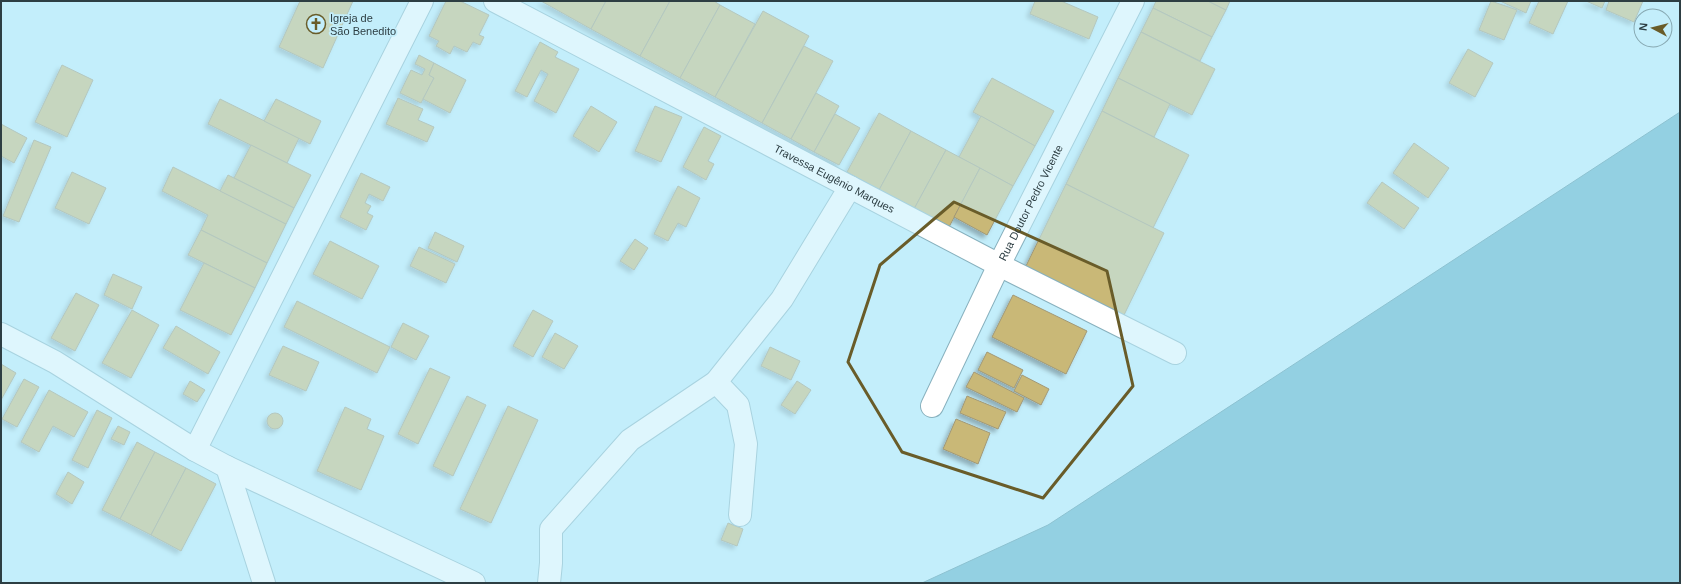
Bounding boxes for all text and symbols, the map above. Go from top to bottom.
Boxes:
north arrow [1633,8,1673,48]
place label: Igreja de São Benedito [330,12,396,37]
church icon: Igreja de São Benedito [305,13,327,35]
text: N [1637,22,1650,31]
street label: Travessa Eugênio Marques [772,142,897,215]
street label: Rua Doutor Pedro Vicente [996,143,1065,263]

